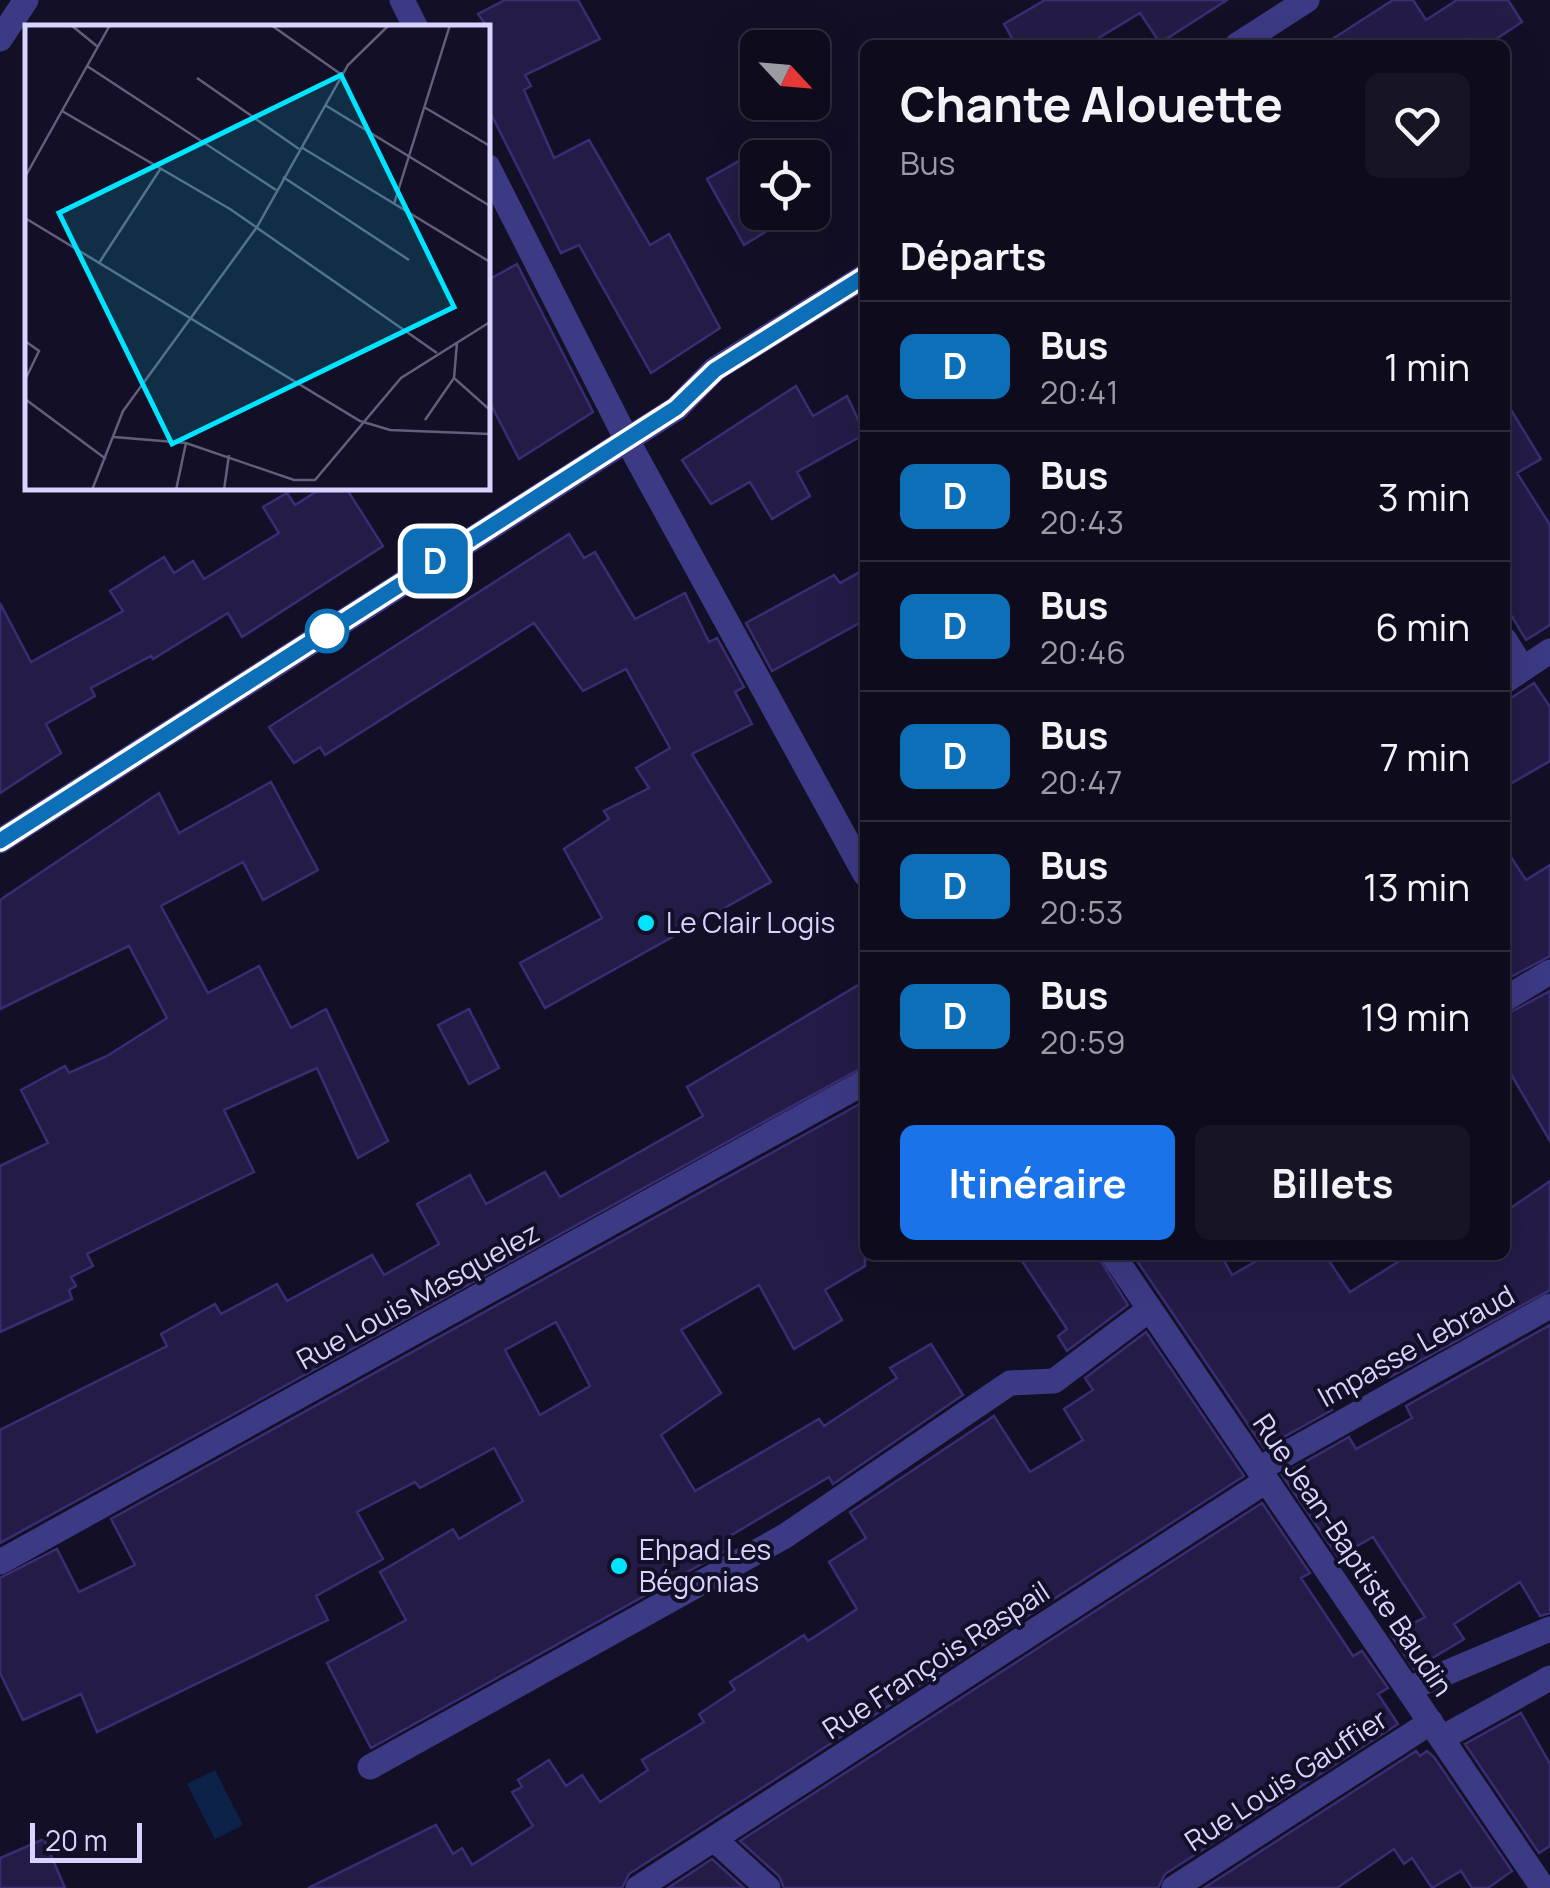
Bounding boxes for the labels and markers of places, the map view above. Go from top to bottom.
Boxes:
unlabelled marker [306,610,348,652]
place label: Le Clair Logis [666,903,835,941]
marker: Le Clair Logis [635,912,657,934]
place label: Ehpad Les Bégonias [639,1530,771,1600]
marker: Ehpad Les Bégonias [608,1555,630,1577]

